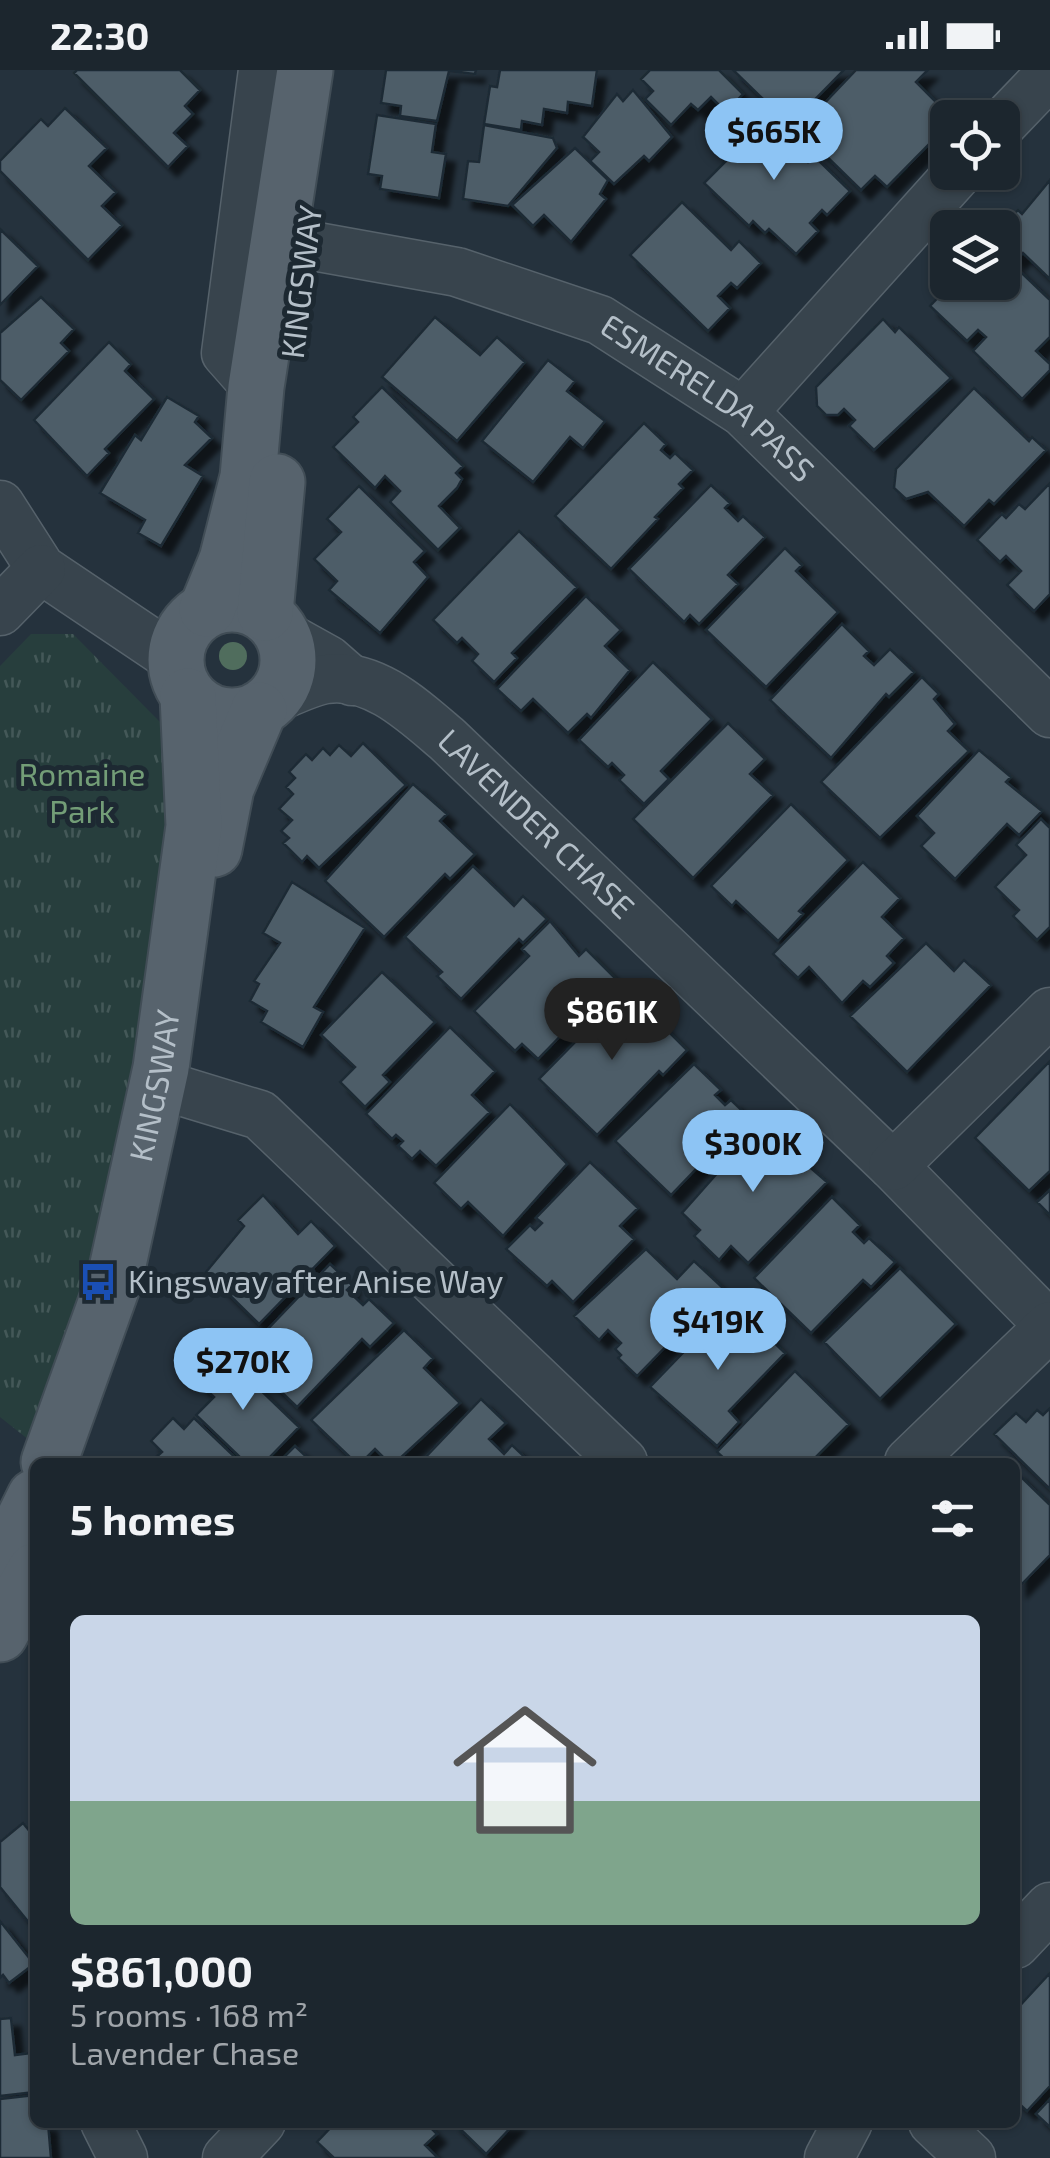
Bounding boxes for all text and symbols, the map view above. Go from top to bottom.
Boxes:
text: 22:30 [50,12,149,58]
pin: $665K [704,98,844,183]
map controls [930,100,1020,300]
button: locate [930,100,1020,190]
text: $665K [727,111,821,149]
street label: KINGSWAY [272,203,328,360]
button: layers [930,210,1020,300]
street label: ESMERELDA PASS [595,305,823,488]
street label: LAVENDER CHASE [431,720,643,925]
park label: Romaine Park [18,754,146,829]
pin: $861K [542,978,682,1063]
text: $861K [566,991,658,1029]
street label: KINGSWAY [120,1007,186,1165]
pin: $300K [683,1110,823,1195]
text: $300K [704,1123,802,1161]
bus stop icon: Kingsway after Anise Way [77,1261,119,1303]
place label: Kingsway after Anise Way [128,1261,503,1299]
pin: $419K [648,1288,788,1373]
text: $419K [672,1301,764,1339]
pin: $270K [173,1328,313,1413]
text: $270K [196,1341,290,1379]
icon: filters [925,1491,980,1546]
text: 5 homes [70,1493,235,1543]
icon: home [435,1680,615,1860]
text: $861,000 [70,1945,253,1995]
text: 5 rooms · 168 m² [70,1995,308,2033]
text: Lavender Chase [70,2033,299,2071]

